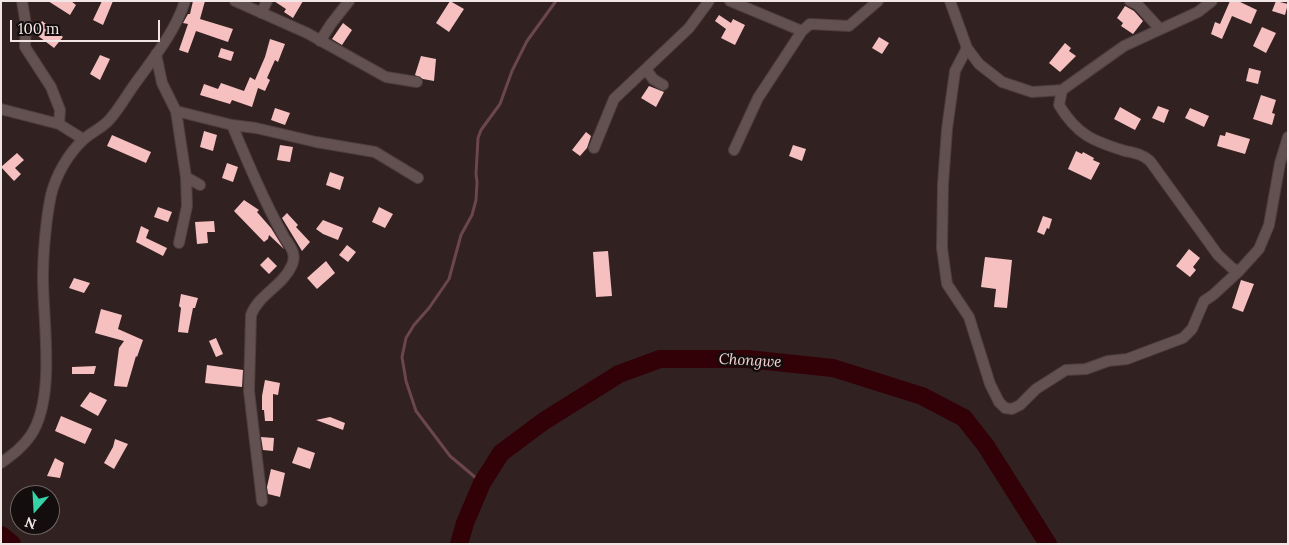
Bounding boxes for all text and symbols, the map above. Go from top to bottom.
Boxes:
scale bar [12,10,162,42]
text: 100 m [18,19,59,38]
water label: Chongwe [718,350,782,372]
north arrow [10,485,60,535]
text: N [22,513,38,534]

